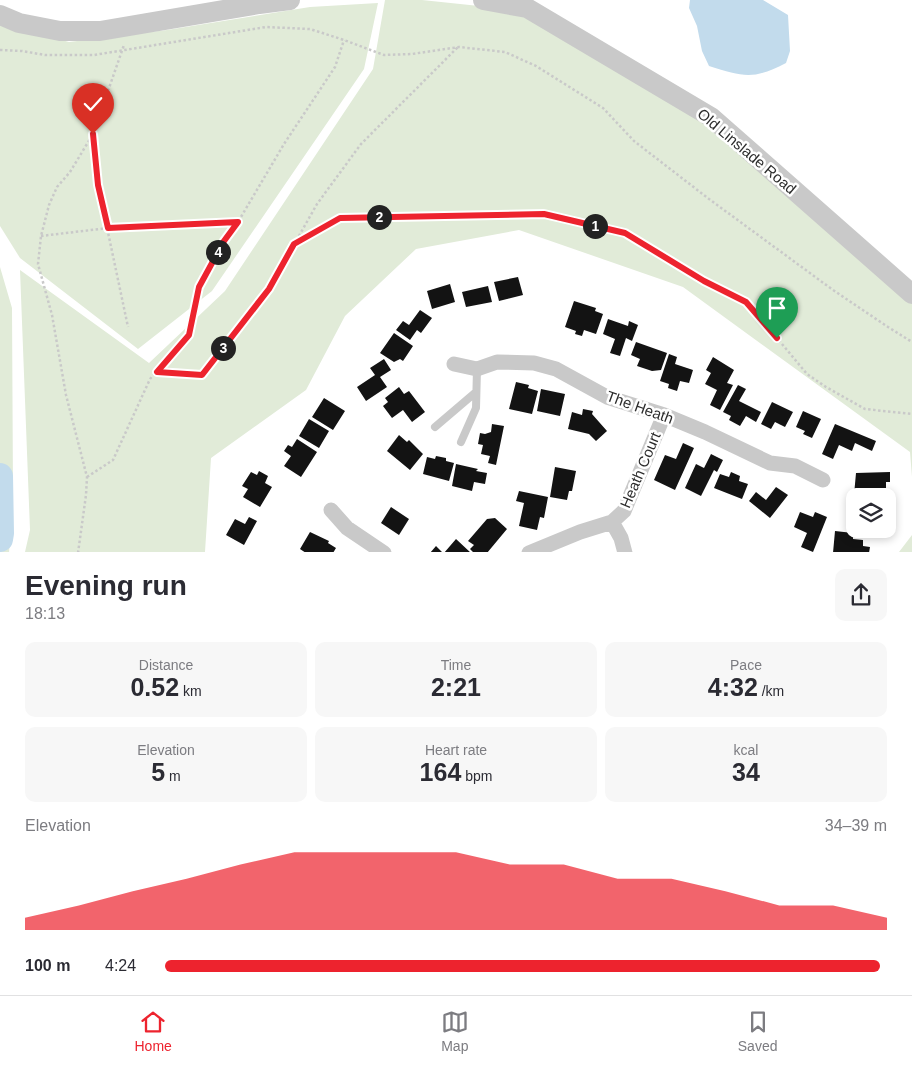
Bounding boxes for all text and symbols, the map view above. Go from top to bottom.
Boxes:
pin [72,83,114,134]
icon: check [79,90,107,118]
street label: Old Linslade Road [694,105,800,197]
pin: 2 [366,204,392,230]
text: 2 [376,209,383,225]
pin: 1 [582,214,608,238]
text: 1 [592,218,599,234]
pin: 4 [206,240,230,264]
text: 4 [215,244,222,260]
pin [756,287,798,338]
icon: arrive [763,294,791,322]
pin: 3 [210,336,236,360]
text: 3 [220,340,227,356]
street label: The Heath [604,387,676,427]
street label: Heath Court [616,429,664,511]
map controls [846,488,896,538]
button: layers [846,488,896,538]
button: share [835,569,887,621]
text: Evening run [25,570,187,601]
text: 18:13 [25,605,65,622]
text: Distance [139,657,193,673]
text: Time [441,657,471,673]
text: Pace [730,657,762,673]
text: 0.52 [130,673,179,701]
text: 2:21 [431,673,481,701]
text: 4:32 [708,673,758,701]
text: km [179,683,202,699]
text: /km [758,683,784,699]
text: Elevation [137,742,195,758]
text: Heart rate [425,742,487,758]
text: kcal [734,742,758,758]
text: 5 [151,758,165,786]
text: 164 [420,758,461,786]
text: 34 [732,758,760,786]
text: m [165,768,181,784]
text: bpm [461,768,492,784]
text: Elevation [25,817,91,834]
text: 34–39 m [825,817,887,834]
text: 100 m [25,957,70,974]
text: 4:24 [105,957,136,974]
tab: Home [134,1008,172,1054]
tab: Map [441,1008,469,1054]
tab: Saved [738,1008,777,1054]

